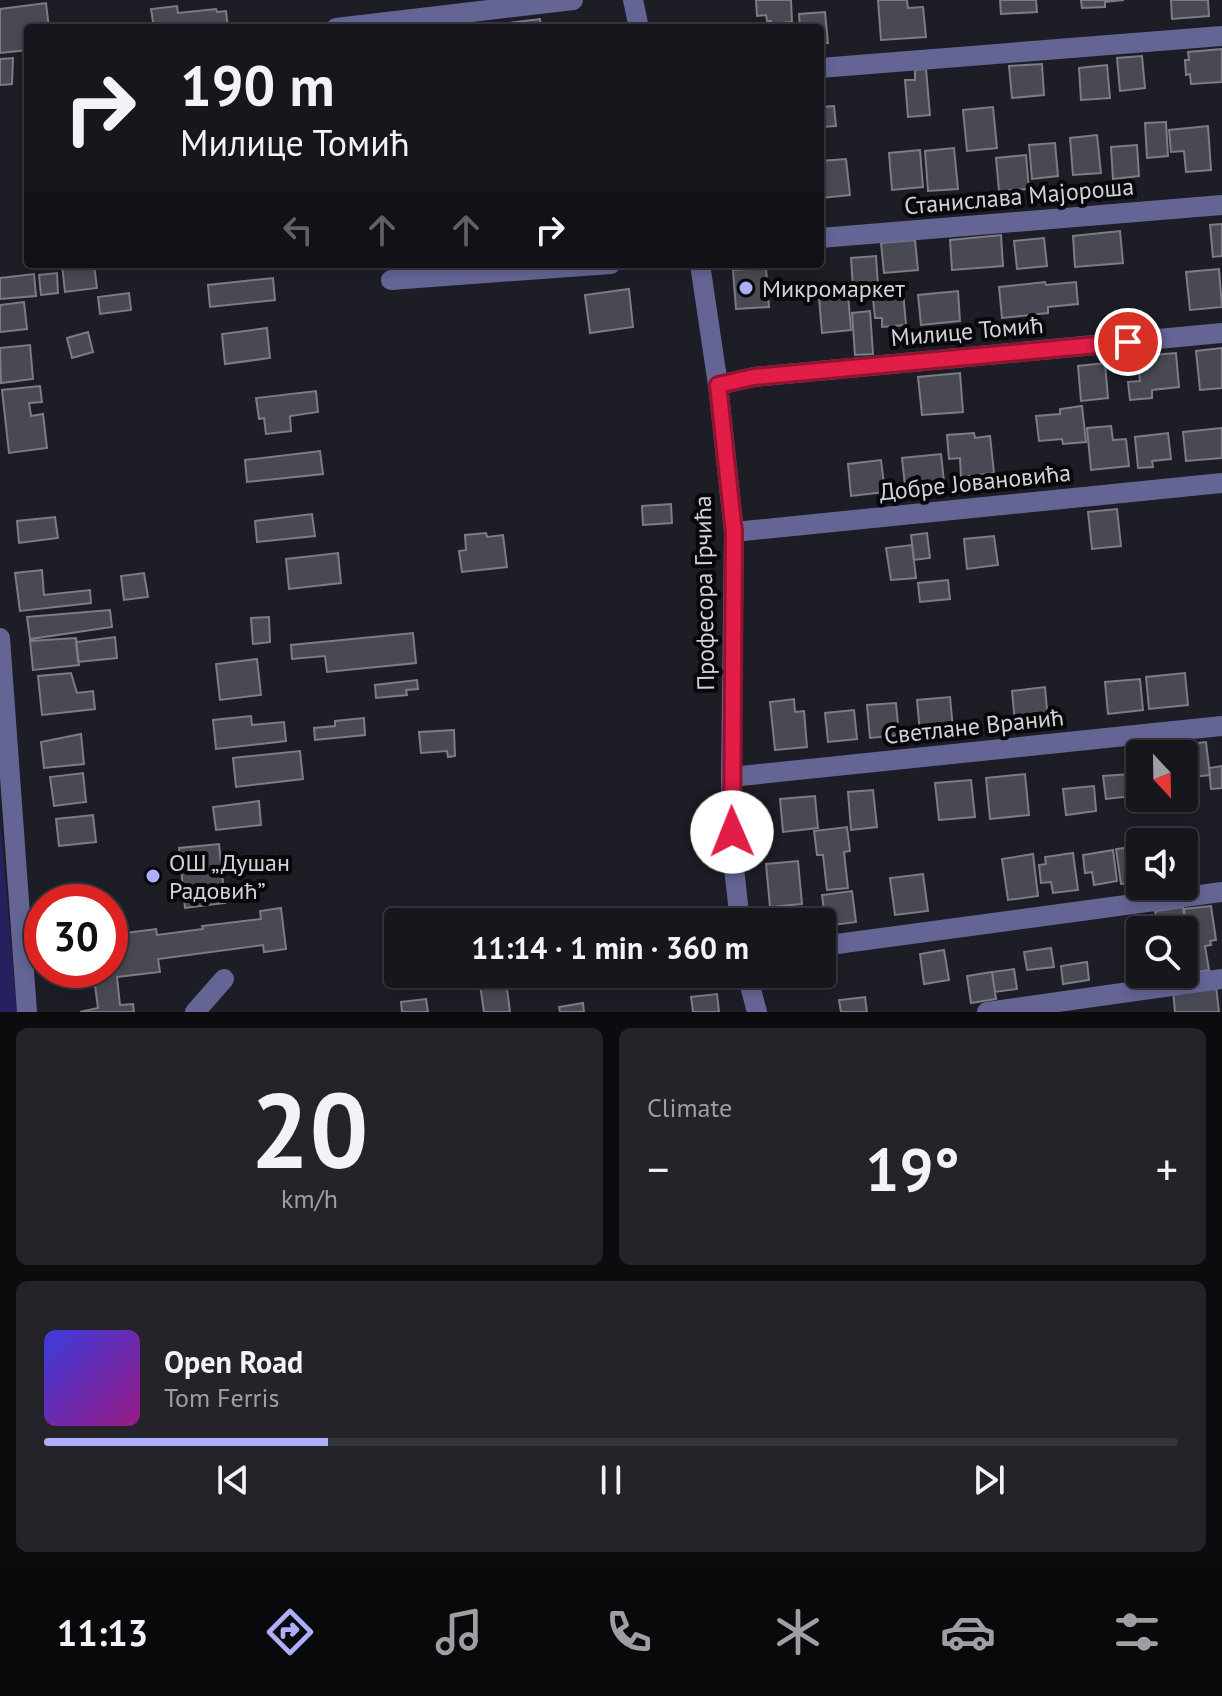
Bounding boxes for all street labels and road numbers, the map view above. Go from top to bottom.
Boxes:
street label: Станислава Мајороша [903,171,1135,221]
street label: Милице Томић [889,309,1045,353]
street label: Добре Јовановића [878,457,1072,507]
street label: Професора Грчића [687,495,721,691]
street label: Светлане Вранић [883,701,1065,751]

